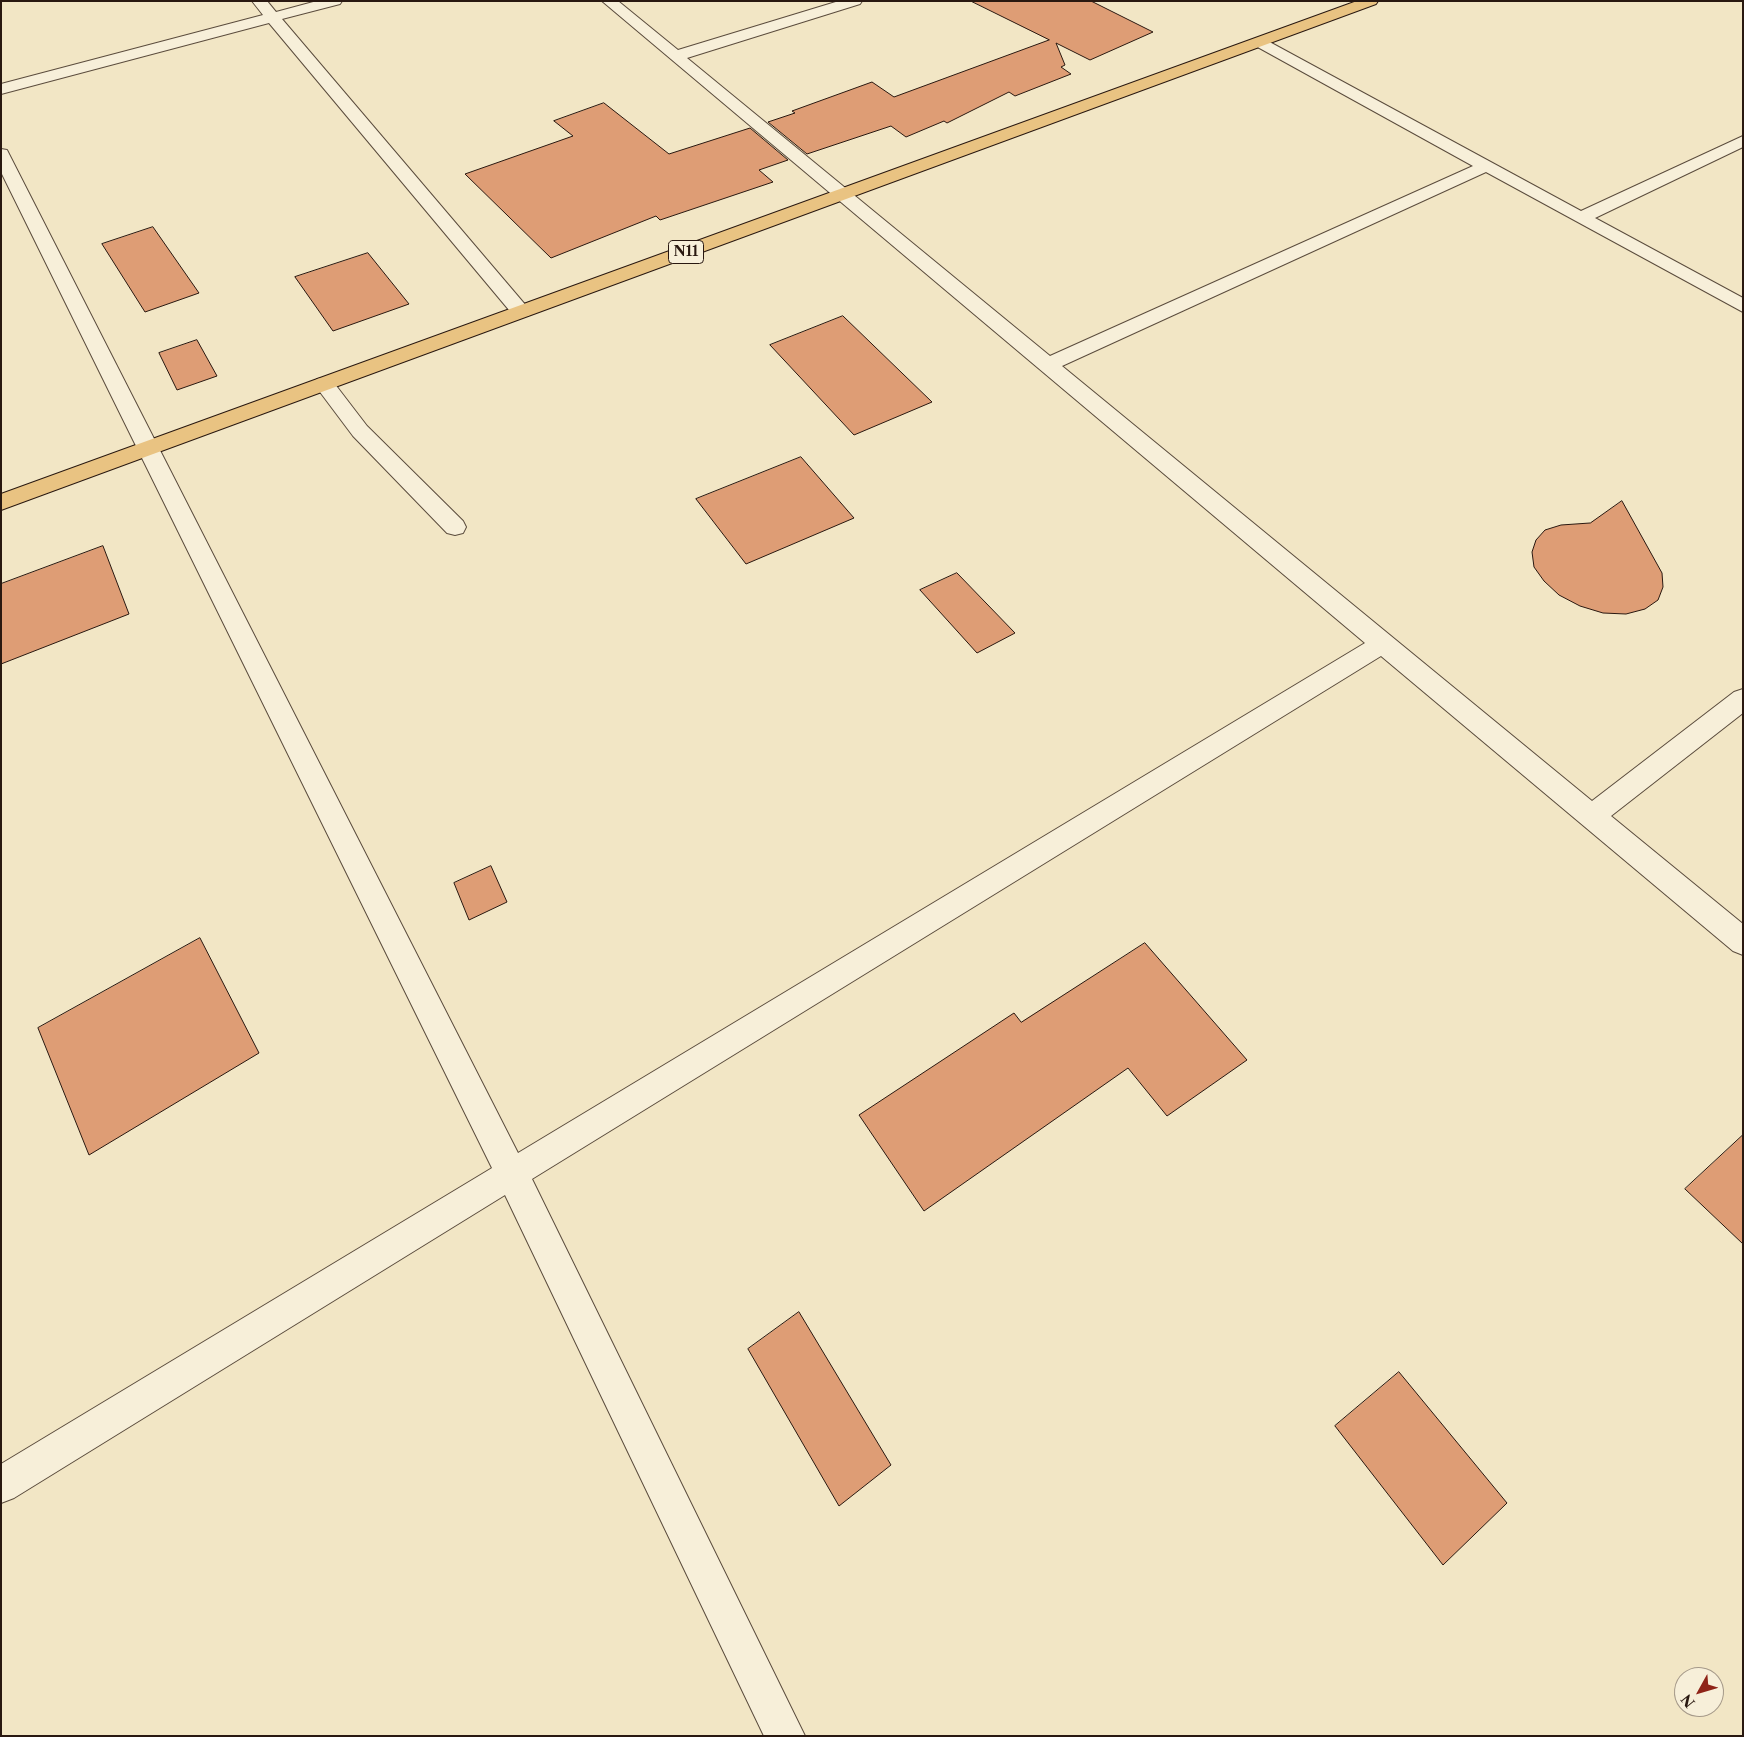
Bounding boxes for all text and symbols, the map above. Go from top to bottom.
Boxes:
road number: N11 [668,240,704,264]
north arrow [1674,1667,1724,1717]
text: N [1677,1690,1699,1711]

